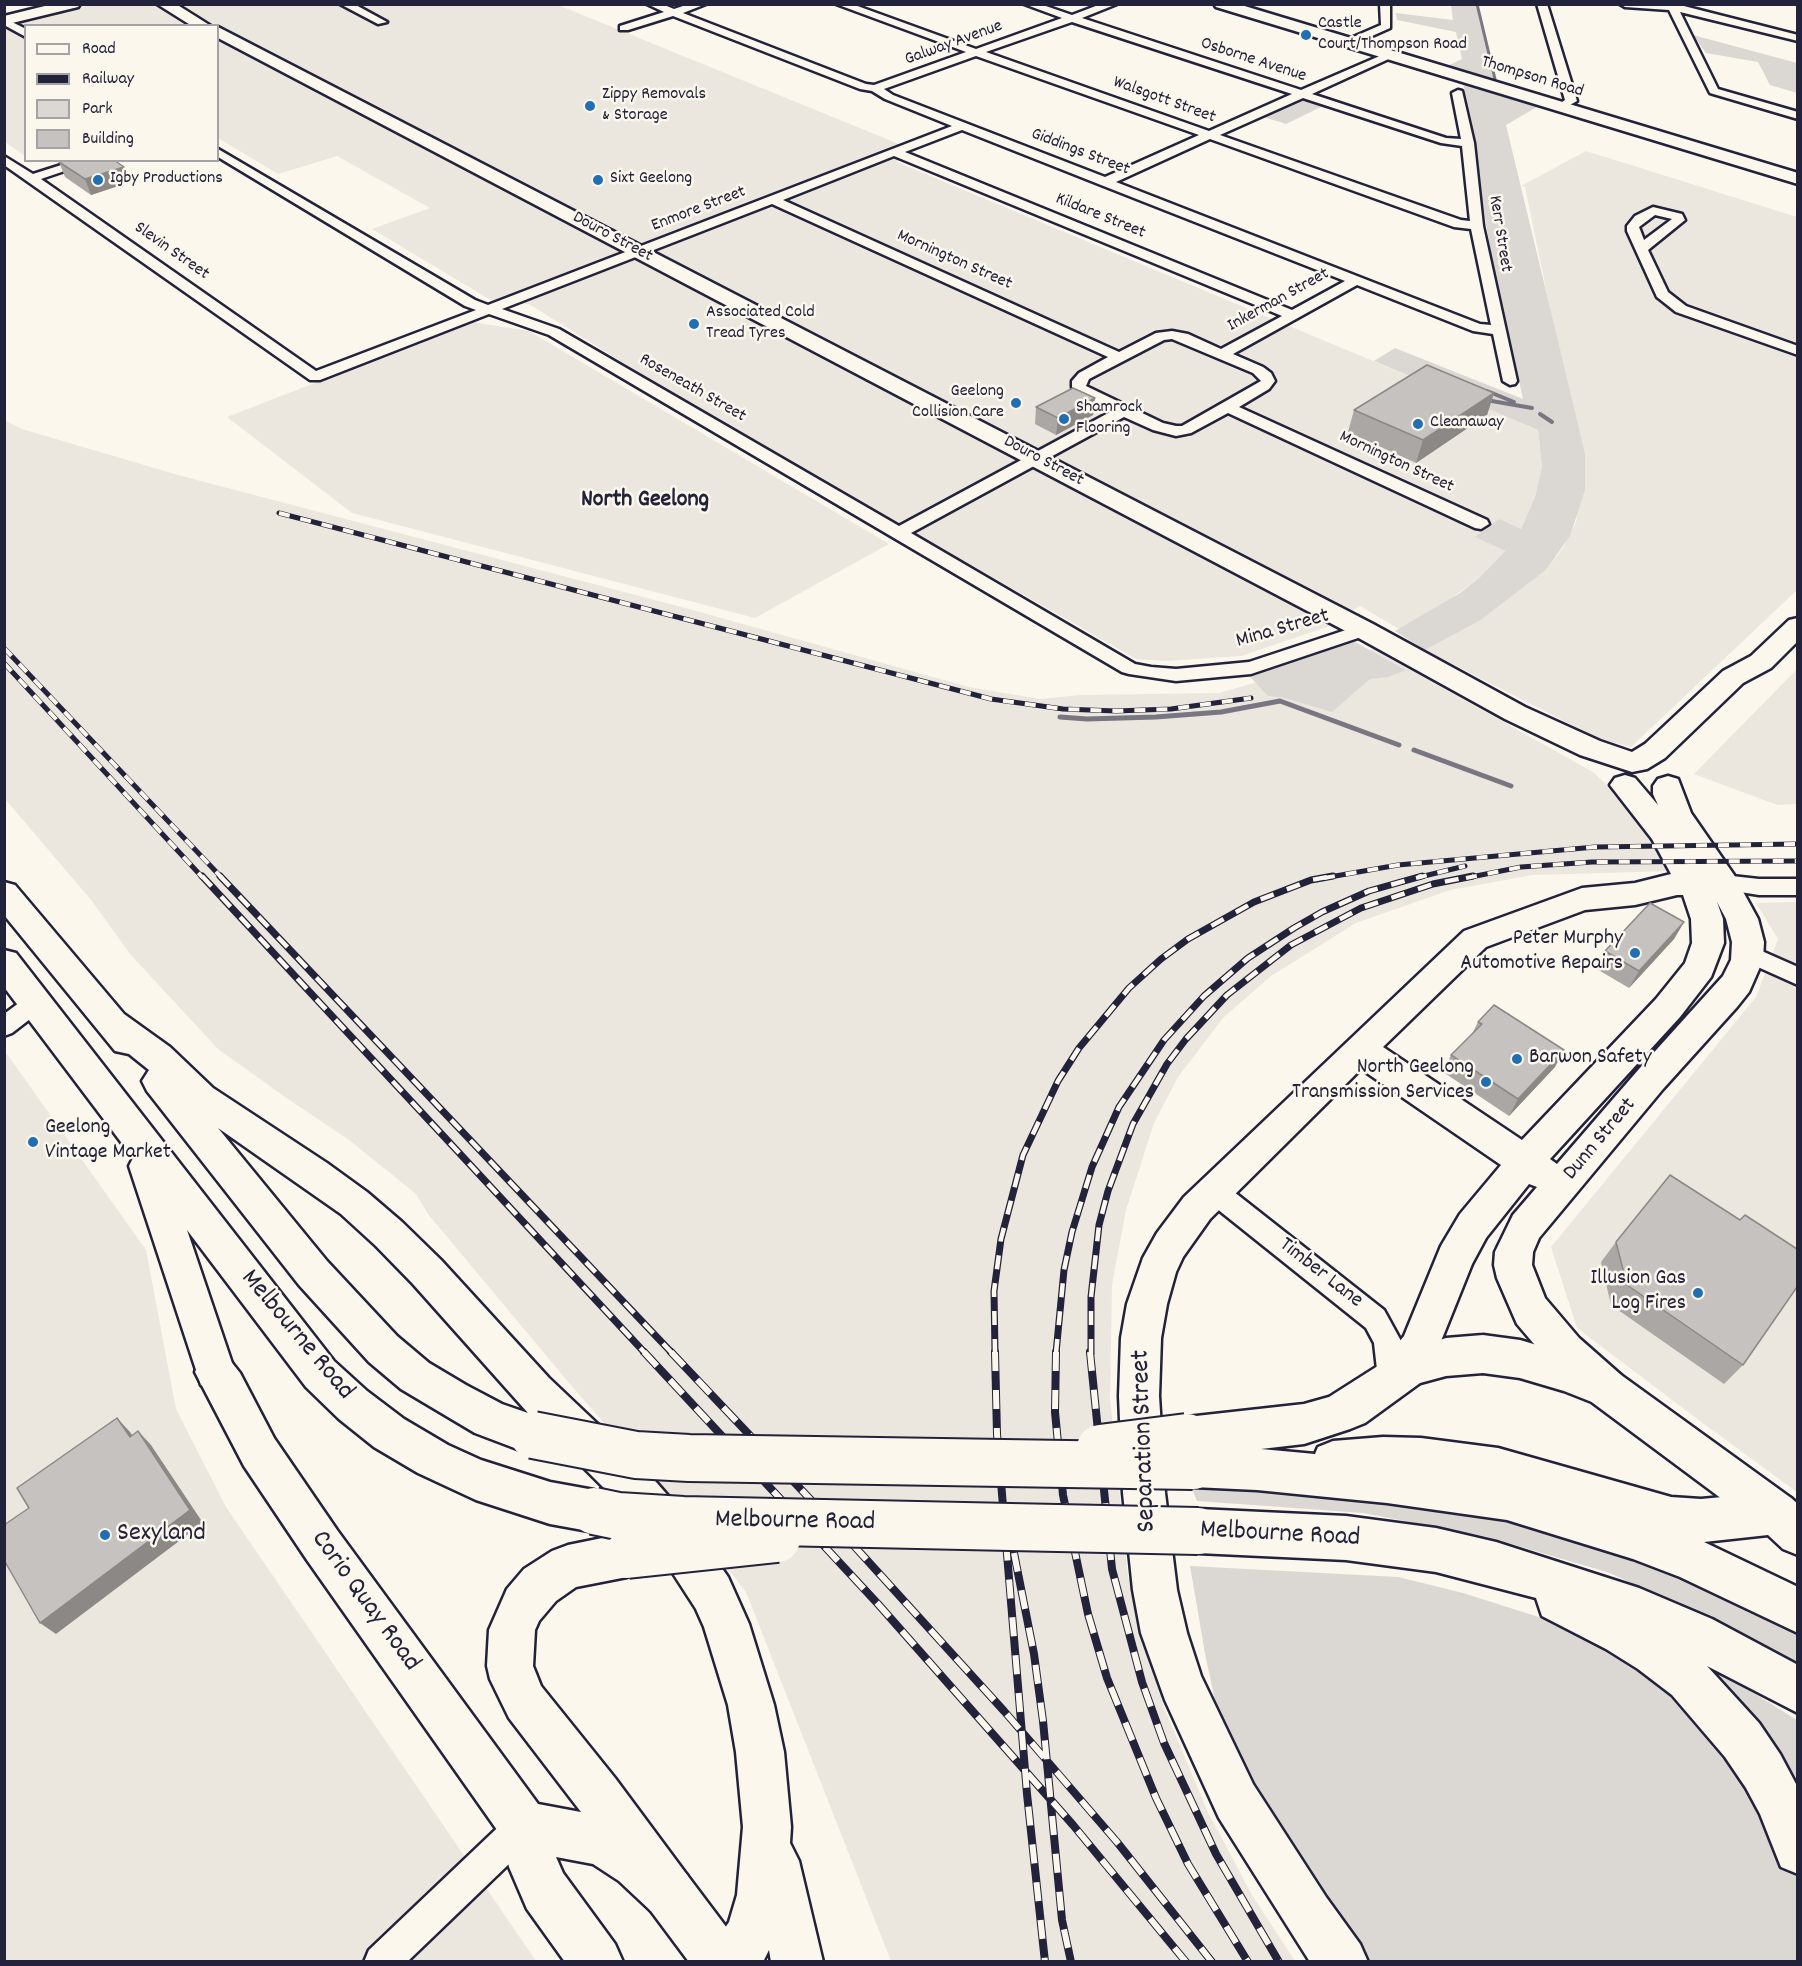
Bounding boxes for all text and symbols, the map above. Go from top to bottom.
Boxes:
place label: Castle Court/Thompson Road [1318,14,1467,57]
street label: Galway Avenue [902,16,1006,72]
legend [24,24,219,162]
marker: Castle Court/Thompson Road [1299,28,1313,42]
street label: Osborne Avenue [1197,34,1309,88]
text: Road [82,37,116,62]
street label: Thompson Road [1478,52,1586,104]
text: Railway [82,67,134,92]
street label: Walsgott Street [1110,72,1218,130]
place label: Zippy Removals & Storage [602,85,706,128]
text: Park [82,97,113,122]
marker: Zippy Removals & Storage [583,99,597,113]
street label: Giddings Street [1027,124,1133,182]
text: Building [82,127,134,152]
place label: Igby Productions [110,169,223,191]
place label: Sixt Geelong [610,169,692,191]
marker: Igby Productions [91,173,105,187]
marker: Sixt Geelong [591,173,605,187]
street label: Enmore Street [649,182,749,238]
street label: Kildare Street [1052,189,1148,245]
street label: Kerr Street [1482,194,1516,274]
street label: Douro Street [568,208,656,268]
street label: Slevin Street [129,218,213,286]
street label: Mornington Street [893,226,1015,296]
street label: Inkerman Street [1224,264,1334,338]
place label: Associated Cold Tread Tyres [706,303,815,346]
marker: Associated Cold Tread Tyres [687,317,701,331]
street label: Roseneath Street [635,350,749,428]
place label: Geelong Collision Care [912,382,1004,424]
marker: Geelong Collision Care [1009,396,1023,410]
place label: Shamrock Flooring [1076,398,1142,440]
marker: Shamrock Flooring [1057,412,1071,426]
place label: Cleanaway [1430,413,1504,435]
marker: Cleanaway [1411,417,1425,431]
street label: Mornington Street [1335,427,1457,499]
street label: Douro Street [999,432,1087,492]
district label: North Geelong [581,488,709,516]
street label: Mina Street [1233,604,1333,656]
place label: Peter Murphy Automotive Repairs [1460,927,1623,978]
marker: Peter Murphy Automotive Repairs [1628,946,1642,960]
place label: Barwon Safety [1529,1046,1652,1072]
marker: Barwon Safety [1510,1052,1524,1066]
place label: North Geelong Transmission Services [1292,1056,1474,1108]
marker: North Geelong Transmission Services [1479,1075,1493,1089]
street label: Dunn Street [1559,1093,1643,1187]
place label: Geelong Vintage Market [45,1116,171,1168]
marker: Geelong Vintage Market [26,1135,40,1149]
street label: Timber Lane [1273,1233,1367,1315]
street label: Melbourne Road [232,1264,360,1408]
place label: Illusion Gas Log Fires [1590,1267,1686,1318]
marker: Illusion Gas Log Fires [1691,1286,1705,1300]
street label: Separation Street [1127,1349,1165,1533]
street label: Melbourne Road [714,1505,876,1541]
street label: Melbourne Road [1199,1516,1361,1556]
place label: Sexyland [117,1519,206,1551]
street label: Corio Quay Road [302,1525,426,1679]
marker: Sexyland [98,1528,112,1542]

